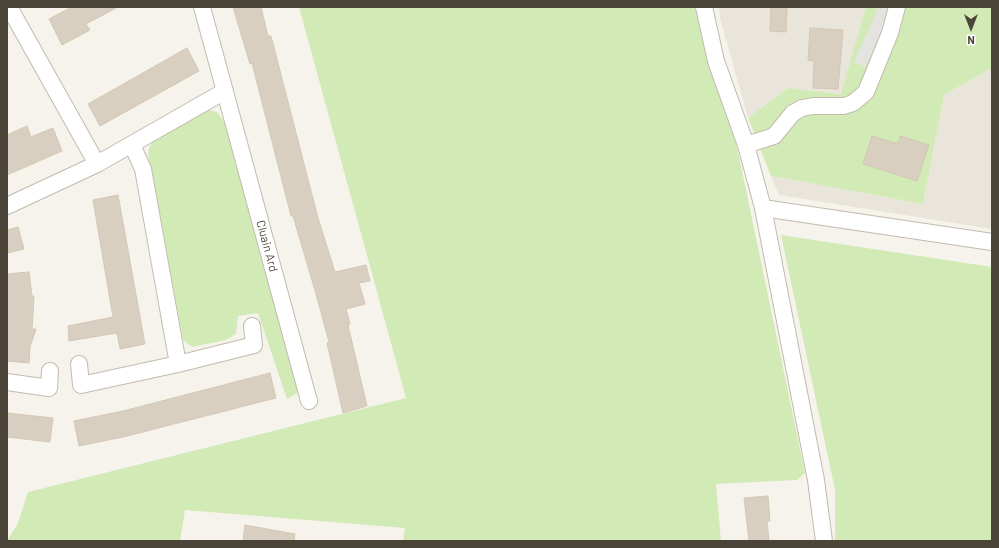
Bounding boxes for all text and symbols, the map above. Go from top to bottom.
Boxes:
north arrow [951,8,991,48]
text: N [967,34,975,47]
street label: Cluain Ard [253,219,281,273]

